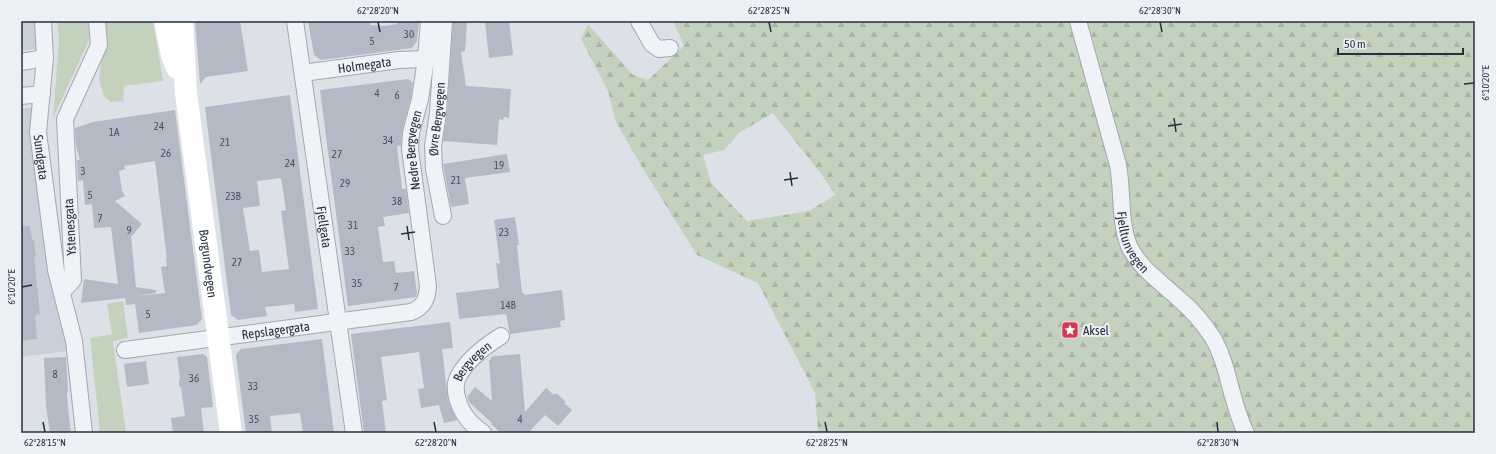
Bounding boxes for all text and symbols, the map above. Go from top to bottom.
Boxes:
text: 62°28'20"N [357,5,399,16]
text: 62°28'25"N [748,5,790,16]
text: 62°28'30"N [1139,5,1181,16]
house number: 30 [404,28,414,40]
scale bar [1338,30,1463,56]
house number: 5 [369,35,375,47]
text: 50 m [1344,37,1366,51]
street label: Holmegata [337,54,392,76]
text: 6°10'20"E [1480,65,1491,101]
street label: Øvre Bergvegen [425,82,447,156]
house number: 4 [374,87,380,99]
house number: 6 [394,89,400,101]
street label: Nedre Bergvegen [402,108,424,191]
house number: 24 [154,120,164,132]
house number: 1A [109,126,120,138]
street label: Sundgata [31,134,52,181]
house number: 34 [383,134,393,146]
house number: 21 [220,136,230,148]
house number: 26 [161,147,171,159]
house number: 27 [332,148,342,160]
house number: 24 [285,157,295,169]
house number: 19 [494,159,504,171]
house number: 3 [80,165,86,177]
house number: 21 [451,174,461,186]
house number: 29 [340,177,350,189]
house number: 5 [87,189,93,201]
house number: 23B [225,190,242,202]
house number: 38 [392,195,402,207]
street label: Ystenesgata [61,198,79,256]
street label: Fjellgata [314,205,335,249]
street label: Fjelltunvegen [1115,211,1152,276]
house number: 7 [97,212,103,224]
house number: 31 [348,219,358,231]
house number: 9 [126,224,132,236]
house number: 23 [499,226,509,238]
street label: Borgundvegen [197,228,221,298]
house number: 33 [345,245,355,257]
house number: 27 [232,256,242,268]
text: 6°10'20"E [6,269,17,305]
house number: 35 [352,277,362,289]
house number: 7 [393,281,399,293]
house number: 14B [500,299,517,311]
house number: 5 [145,308,151,320]
street label: Repslagergata [241,318,311,342]
place icon: Aksel [1060,320,1080,340]
place label: Aksel [1083,323,1110,338]
street label: Bergvegen [450,338,494,383]
house number: 8 [52,368,58,380]
house number: 36 [189,372,199,384]
house number: 33 [248,380,258,392]
house number: 35 [249,413,259,425]
house number: 4 [517,413,523,425]
text: 62°28'15"N [24,437,66,448]
text: 62°28'20"N [415,437,457,448]
text: 62°28'25"N [806,437,848,448]
text: 62°28'30"N [1197,437,1239,448]

